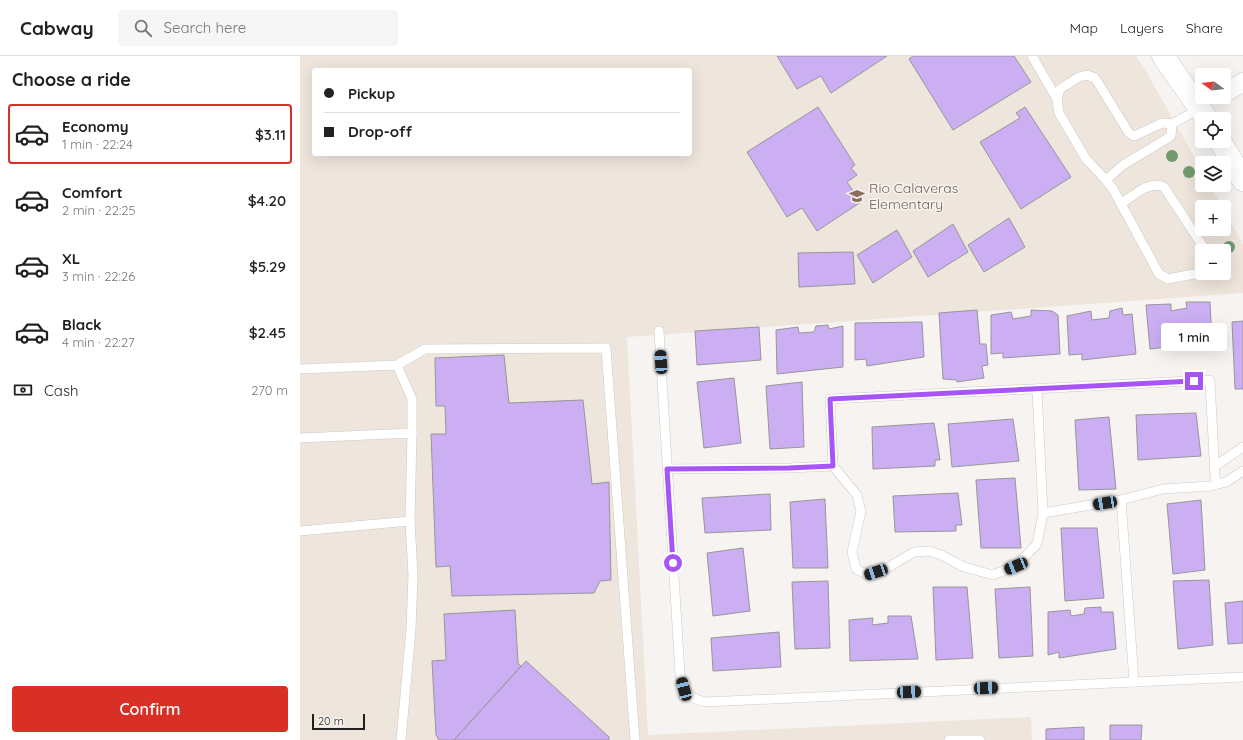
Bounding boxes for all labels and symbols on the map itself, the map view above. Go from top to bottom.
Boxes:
north arrow [1195,68,1231,104]
place label: Rio Calaveras Elementary [869,179,958,213]
school or university icon: Rio Calaveras Elementary [848,187,866,205]
callout: 1 min [1161,323,1227,351]
car [654,350,668,374]
route end [1185,372,1203,390]
car [1092,495,1118,511]
route start [664,554,682,572]
car [1003,556,1029,576]
car [863,563,889,581]
car [675,676,693,702]
car [974,682,998,694]
car [897,685,921,699]
scale bar [312,712,365,731]

